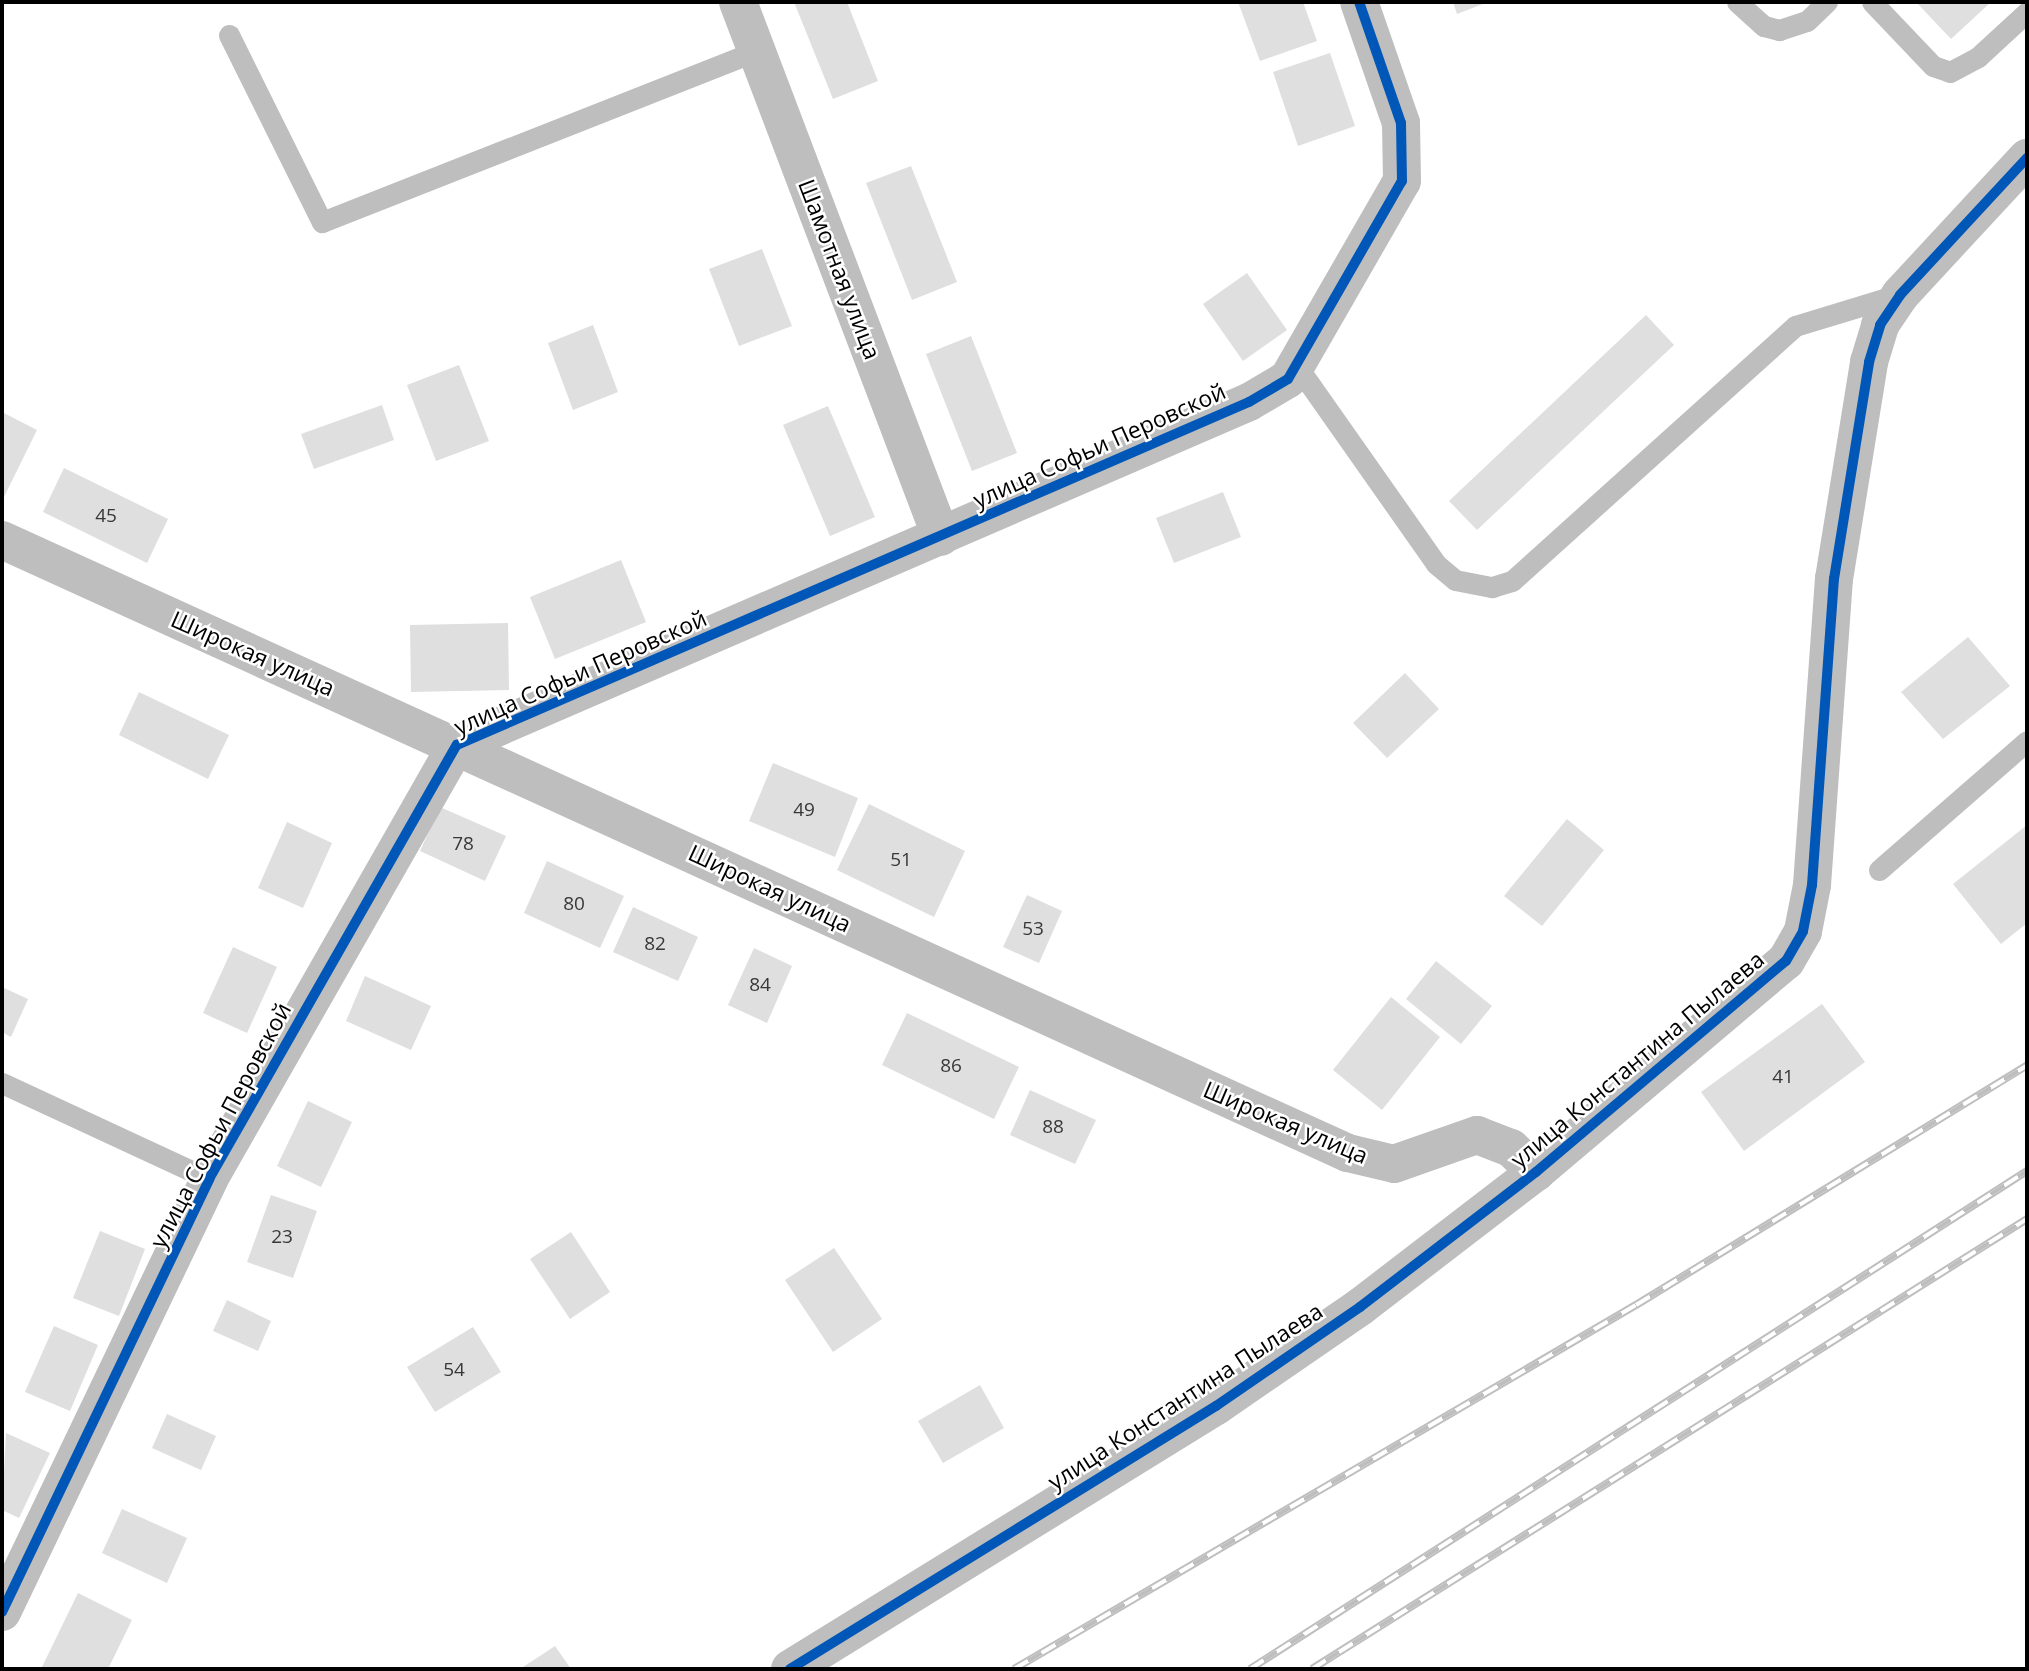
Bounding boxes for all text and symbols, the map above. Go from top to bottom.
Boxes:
street label: Шамотная улица [793,175,887,363]
street label: улица Софьи Перовской [968,377,1230,513]
house number: 45 [95,505,117,527]
street label: улица Софьи Перовской [449,604,711,740]
street label: Широкая улица [167,605,339,701]
house number: 49 [793,799,815,821]
house number: 78 [452,833,474,855]
street label: Широкая улица [684,838,856,938]
house number: 51 [890,849,912,871]
house number: 80 [563,893,585,915]
house number: 53 [1022,918,1044,940]
house number: 82 [644,933,666,955]
street label: улица Константина Пылаева [1505,945,1769,1173]
house number: 84 [749,974,771,996]
street label: улица Софьи Перовской [144,998,296,1252]
house number: 86 [940,1055,962,1077]
house number: 41 [1772,1066,1794,1088]
street label: Широкая улица [1200,1075,1372,1169]
house number: 88 [1042,1116,1064,1138]
house number: 23 [271,1226,293,1248]
street label: улица Константина Пылаева [1042,1297,1328,1495]
house number: 54 [443,1359,465,1381]

